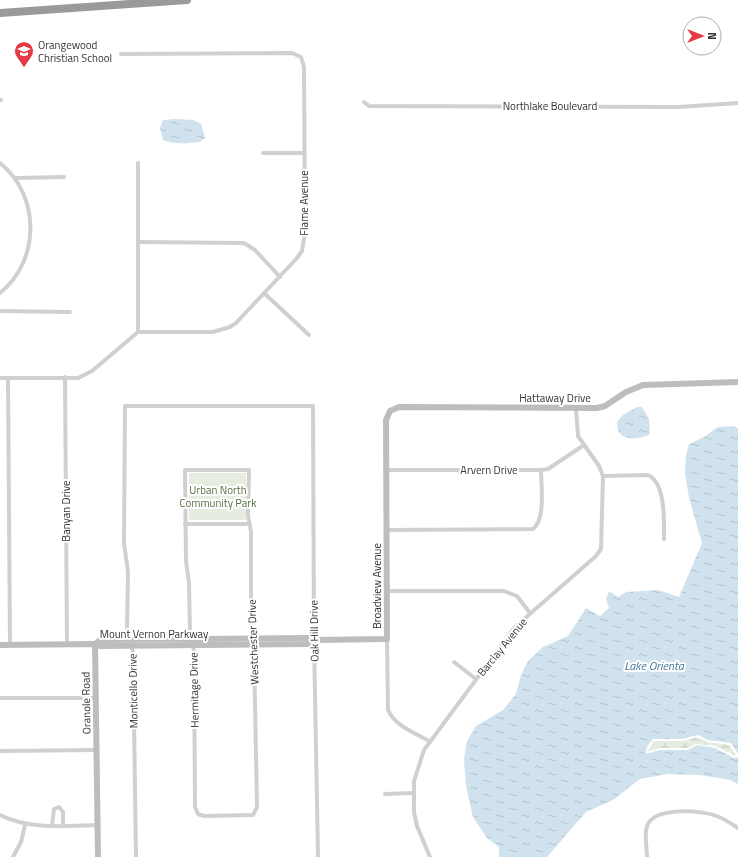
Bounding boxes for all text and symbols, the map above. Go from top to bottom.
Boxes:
north arrow [682,16,722,56]
text: N [704,32,720,40]
place label: Orangewood Christian School [38,37,112,66]
school or university icon: Orangewood Christian School [13,40,35,68]
street label: Northlake Boulevard [503,98,597,114]
street label: Flame Avenue [296,170,312,236]
street label: Hattaway Drive [519,390,591,406]
street label: Arvern Drive [460,462,518,478]
street label: Banyan Drive [58,480,74,542]
park label: Urban North Community Park [180,482,257,511]
street label: Broadview Avenue [369,543,385,629]
street label: Westchester Drive [244,599,262,685]
street label: Oak Hill Drive [305,599,323,662]
street label: Barclay Avenue [473,614,531,680]
street label: Mount Vernon Parkway [100,626,209,642]
street label: Hermitage Drive [185,652,203,728]
street label: Monticello Drive [124,653,142,729]
water label: Lake Orienta [624,656,685,675]
street label: Oranole Road [77,671,95,734]

